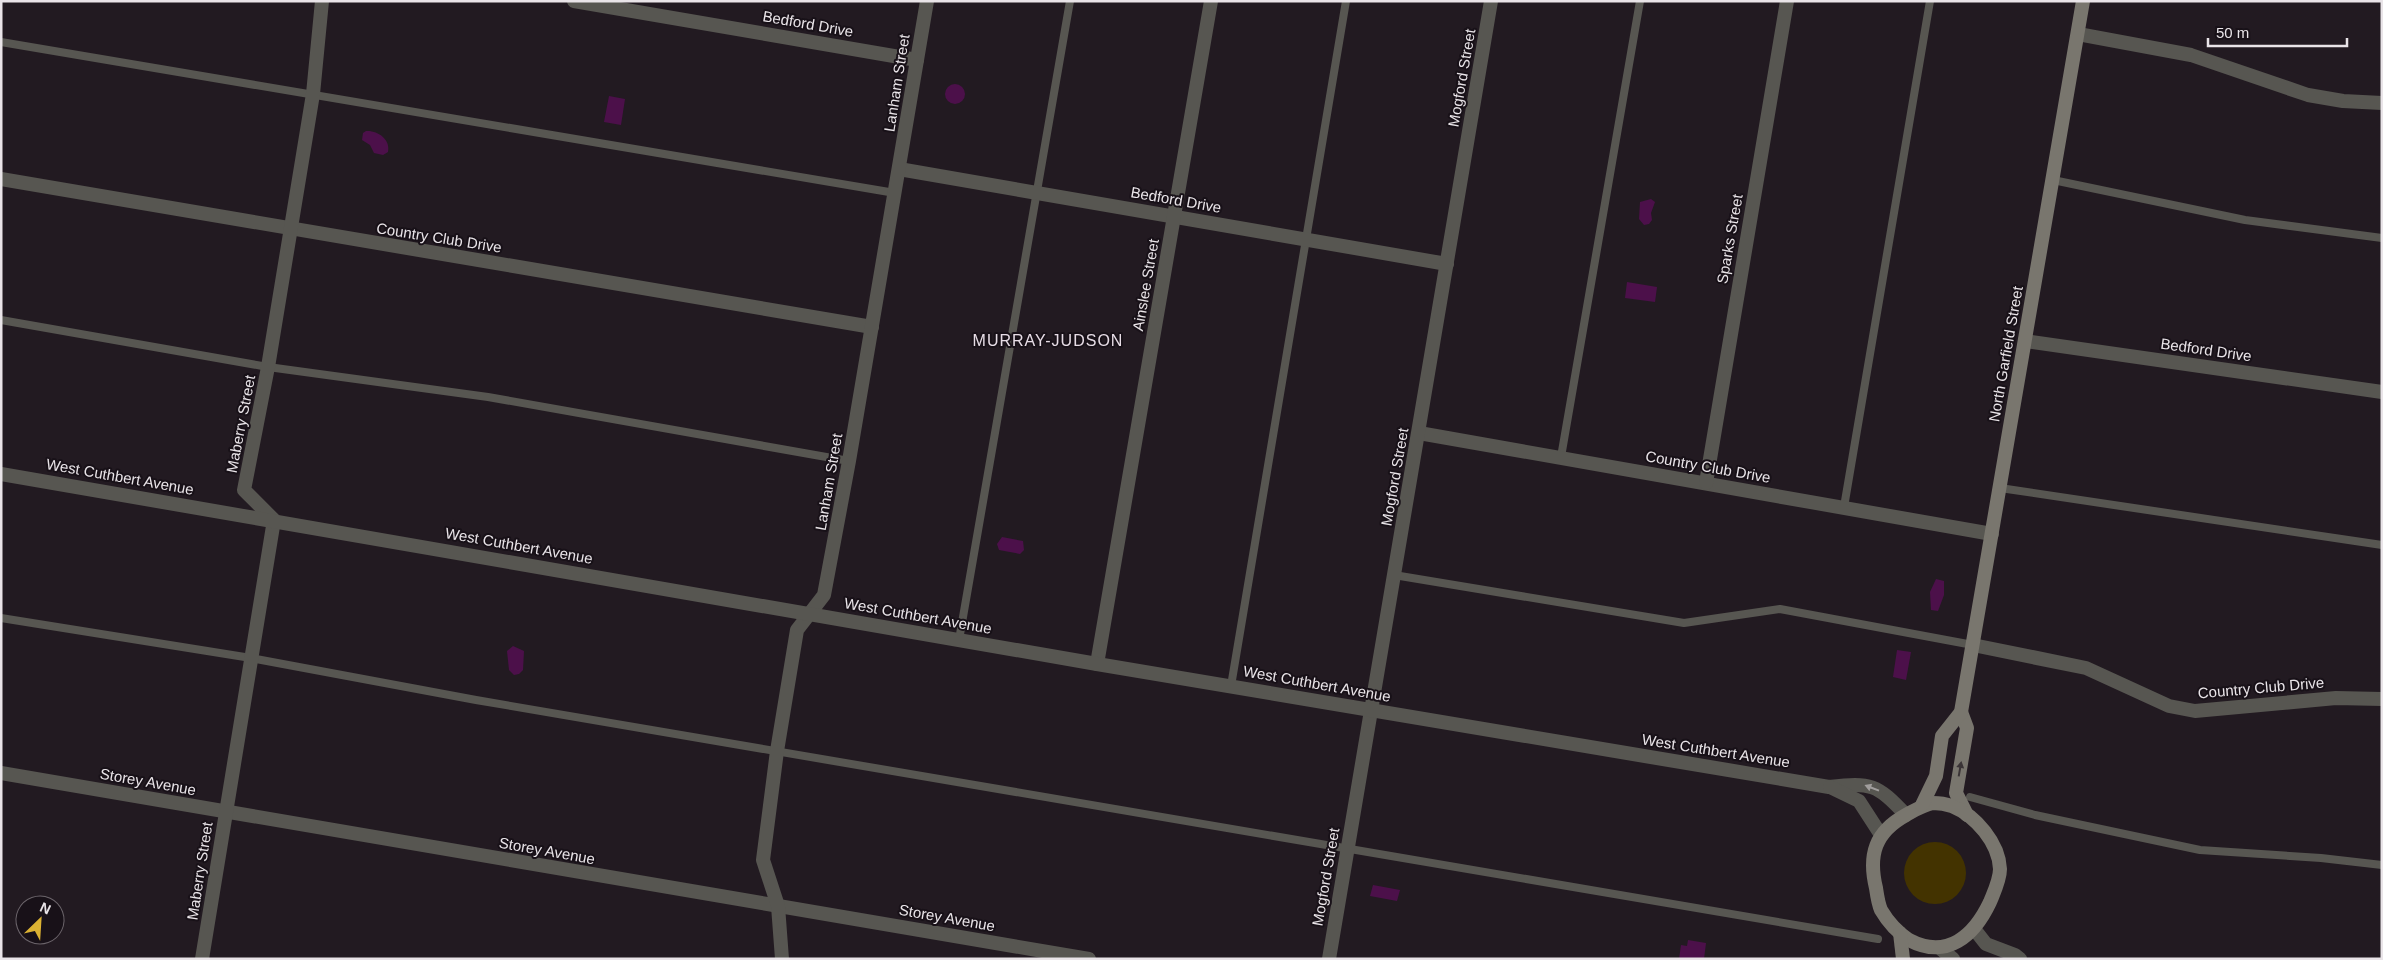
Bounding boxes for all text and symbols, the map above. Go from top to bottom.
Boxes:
street label: Bedford Drive [761,7,855,40]
scale bar [2208,15,2347,47]
text: 50 m [2216,24,2249,41]
street label: Mogford Street [1445,27,1479,128]
street label: Lanham Street [880,32,913,133]
street label: Bedford Drive [1129,183,1223,216]
street label: Sparks Street [1713,192,1746,285]
street label: Country Club Drive [375,219,503,256]
street label: Ainslee Street [1129,237,1162,332]
street label: North Garfield Street [1985,284,2026,423]
district label: MURRAY-JUDSON [973,332,1123,349]
street label: Bedford Drive [2159,335,2253,364]
street label: Maberry Street [223,373,258,474]
street label: Mogford Street [1378,426,1412,527]
street label: Lanham Street [812,431,846,532]
street label: Country Club Drive [1644,447,1772,486]
street label: West Cuthbert Avenue [45,455,195,498]
street label: West Cuthbert Avenue [444,524,594,567]
street label: West Cuthbert Avenue [843,594,993,637]
street label: West Cuthbert Avenue [1242,662,1392,705]
street label: Country Club Drive [2197,674,2325,701]
street label: West Cuthbert Avenue [1641,730,1791,771]
one-way arrow [1956,761,1964,777]
street label: Storey Avenue [99,765,197,798]
one-way arrow [1865,784,1880,791]
street label: Maberry Street [183,820,216,921]
street label: Mogford Street [1309,826,1343,927]
street label: Storey Avenue [498,834,596,867]
north arrow [15,895,65,945]
text: N [38,899,53,918]
street label: Storey Avenue [898,901,996,934]

